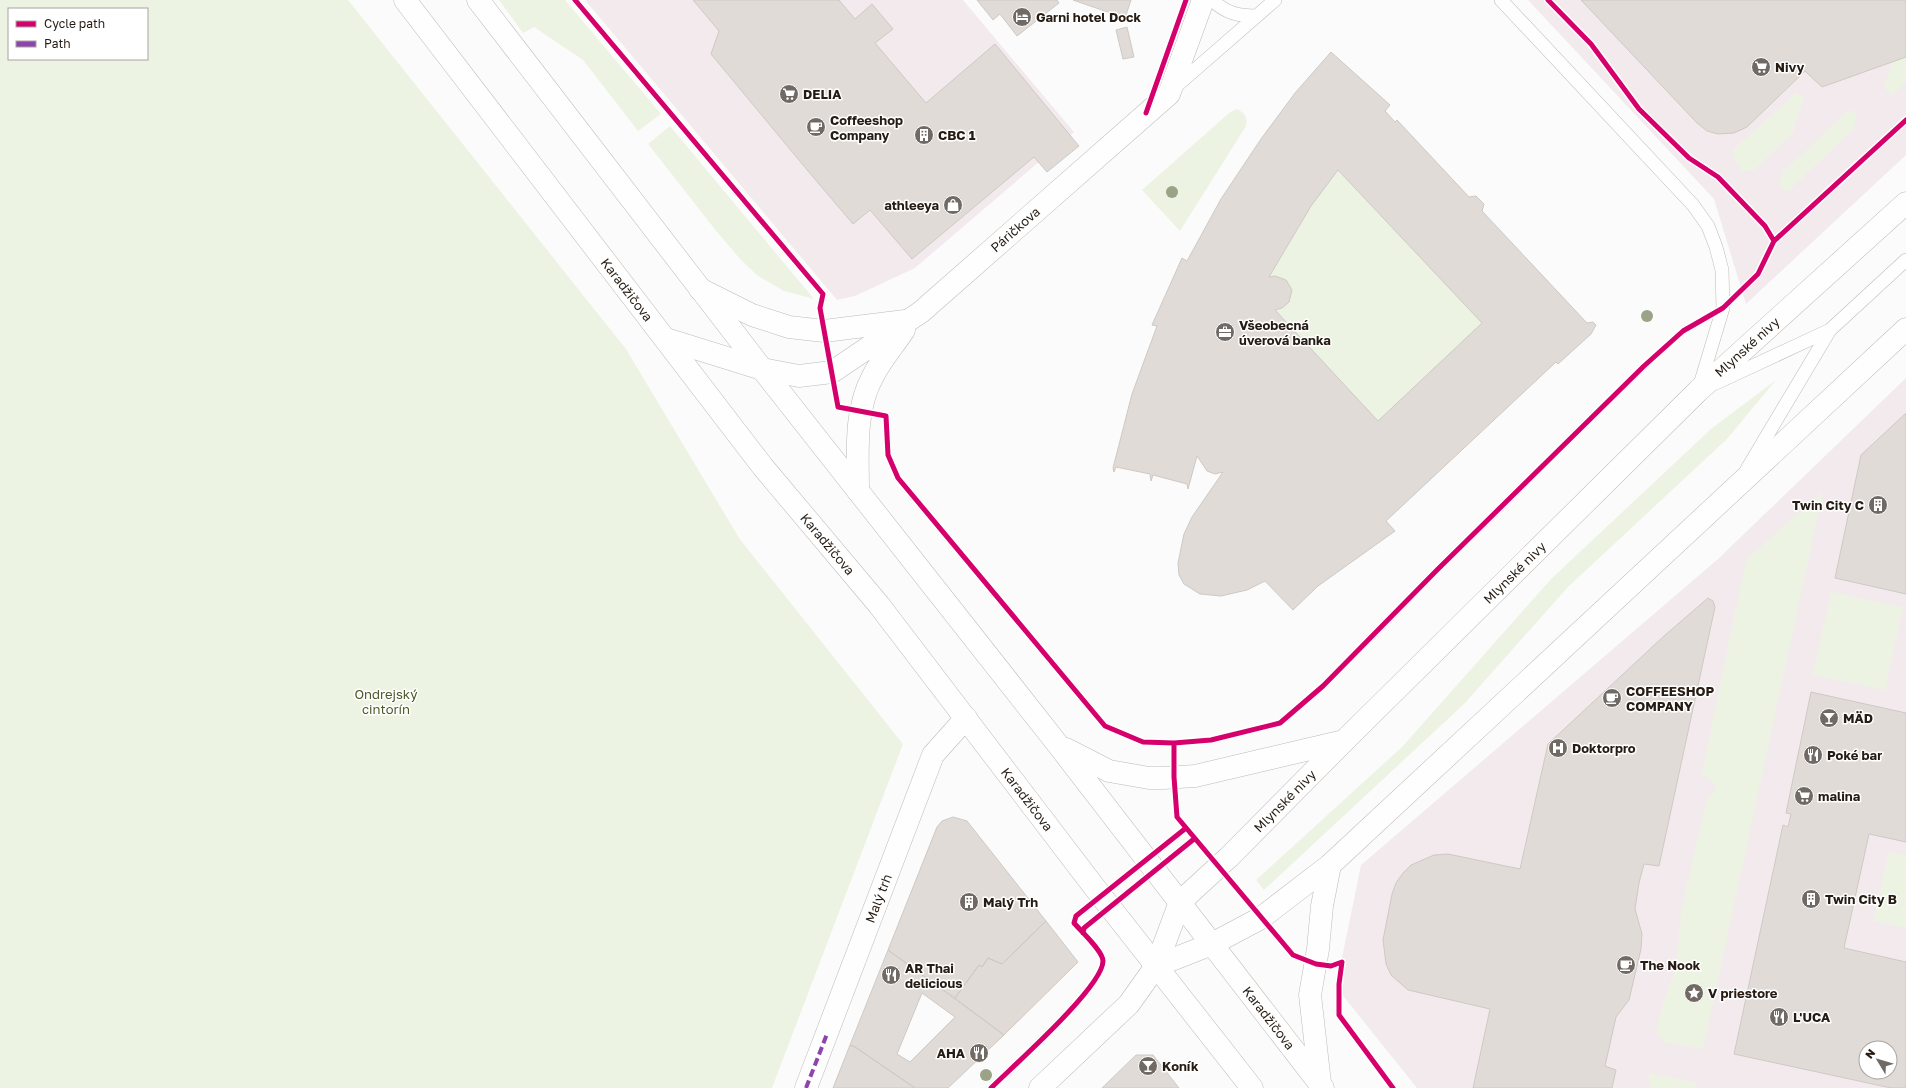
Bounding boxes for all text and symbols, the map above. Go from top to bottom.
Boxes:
hotel icon: Garni hotel Dock [1011,6,1033,28]
legend [8,8,148,60]
place label: Garni hotel Dock [1036,9,1141,25]
text: Cycle path [44,16,105,31]
text: Path [44,36,71,51]
supermarket icon: Nivy [1750,56,1772,78]
place label: Nivy [1775,59,1805,75]
supermarket icon: DELIA [778,83,800,105]
place label: DELIA [803,86,842,102]
place label: Coffeeshop Company [830,112,903,143]
cafe icon: Coffeeshop Company [805,116,827,138]
building icon: CBC 1 [913,124,935,146]
place label: CBC 1 [938,127,976,143]
shop icon: athleeya [942,194,964,216]
place label: athleeya [884,197,939,213]
street label: Páričkova [987,203,1043,255]
street label: Karadžičova [598,255,656,325]
street label: Mlynské nivy [1711,313,1783,380]
place label: Všeobecná úverová banka [1239,317,1331,348]
office icon: Všeobecná úverová banka [1214,321,1236,343]
building icon: Twin City C [1867,494,1889,516]
place label: Twin City C [1792,497,1864,513]
street label: Karadžičova [797,510,858,578]
street label: Mlynské nivy [1480,538,1550,607]
place label: COFFEESHOP COMPANY [1626,683,1715,714]
park label: Ondrejský cintorín [354,686,418,717]
cafe icon: COFFEESHOP COMPANY [1601,687,1623,709]
bar icon: MÄD [1818,707,1840,729]
place label: MÄD [1843,710,1873,726]
hospital icon: Doktorpro [1547,737,1569,759]
place label: Doktorpro [1572,740,1636,756]
restaurant icon: Poké bar [1802,744,1824,766]
place label: Poké bar [1827,747,1882,763]
street label: Karadžičova [998,764,1056,834]
street label: Mlynské nivy [1250,766,1320,835]
supermarket icon: malina [1793,785,1815,807]
place label: malina [1818,788,1861,804]
street label: Malý trh [862,872,895,925]
building icon: Twin City B [1800,888,1822,910]
building icon: Malý Trh [958,891,980,913]
place label: Twin City B [1825,891,1897,907]
place label: Malý Trh [983,894,1038,910]
cafe icon: The Nook [1615,954,1637,976]
place label: The Nook [1640,957,1701,973]
place label: AR Thai delicious [905,960,962,991]
restaurant icon: AR Thai delicious [880,964,902,986]
place icon: V priestore [1683,982,1705,1004]
street label: Karadžičova [1239,983,1298,1053]
place label: V priestore [1708,985,1778,1001]
restaurant icon: L'UCA [1768,1006,1790,1028]
place label: L'UCA [1793,1009,1831,1025]
north arrow [1858,1040,1898,1080]
restaurant icon: AHA [968,1042,990,1064]
place label: AHA [937,1045,966,1061]
text: N [1862,1046,1877,1061]
bar icon: Koník [1137,1055,1159,1077]
place label: Koník [1162,1058,1199,1074]

